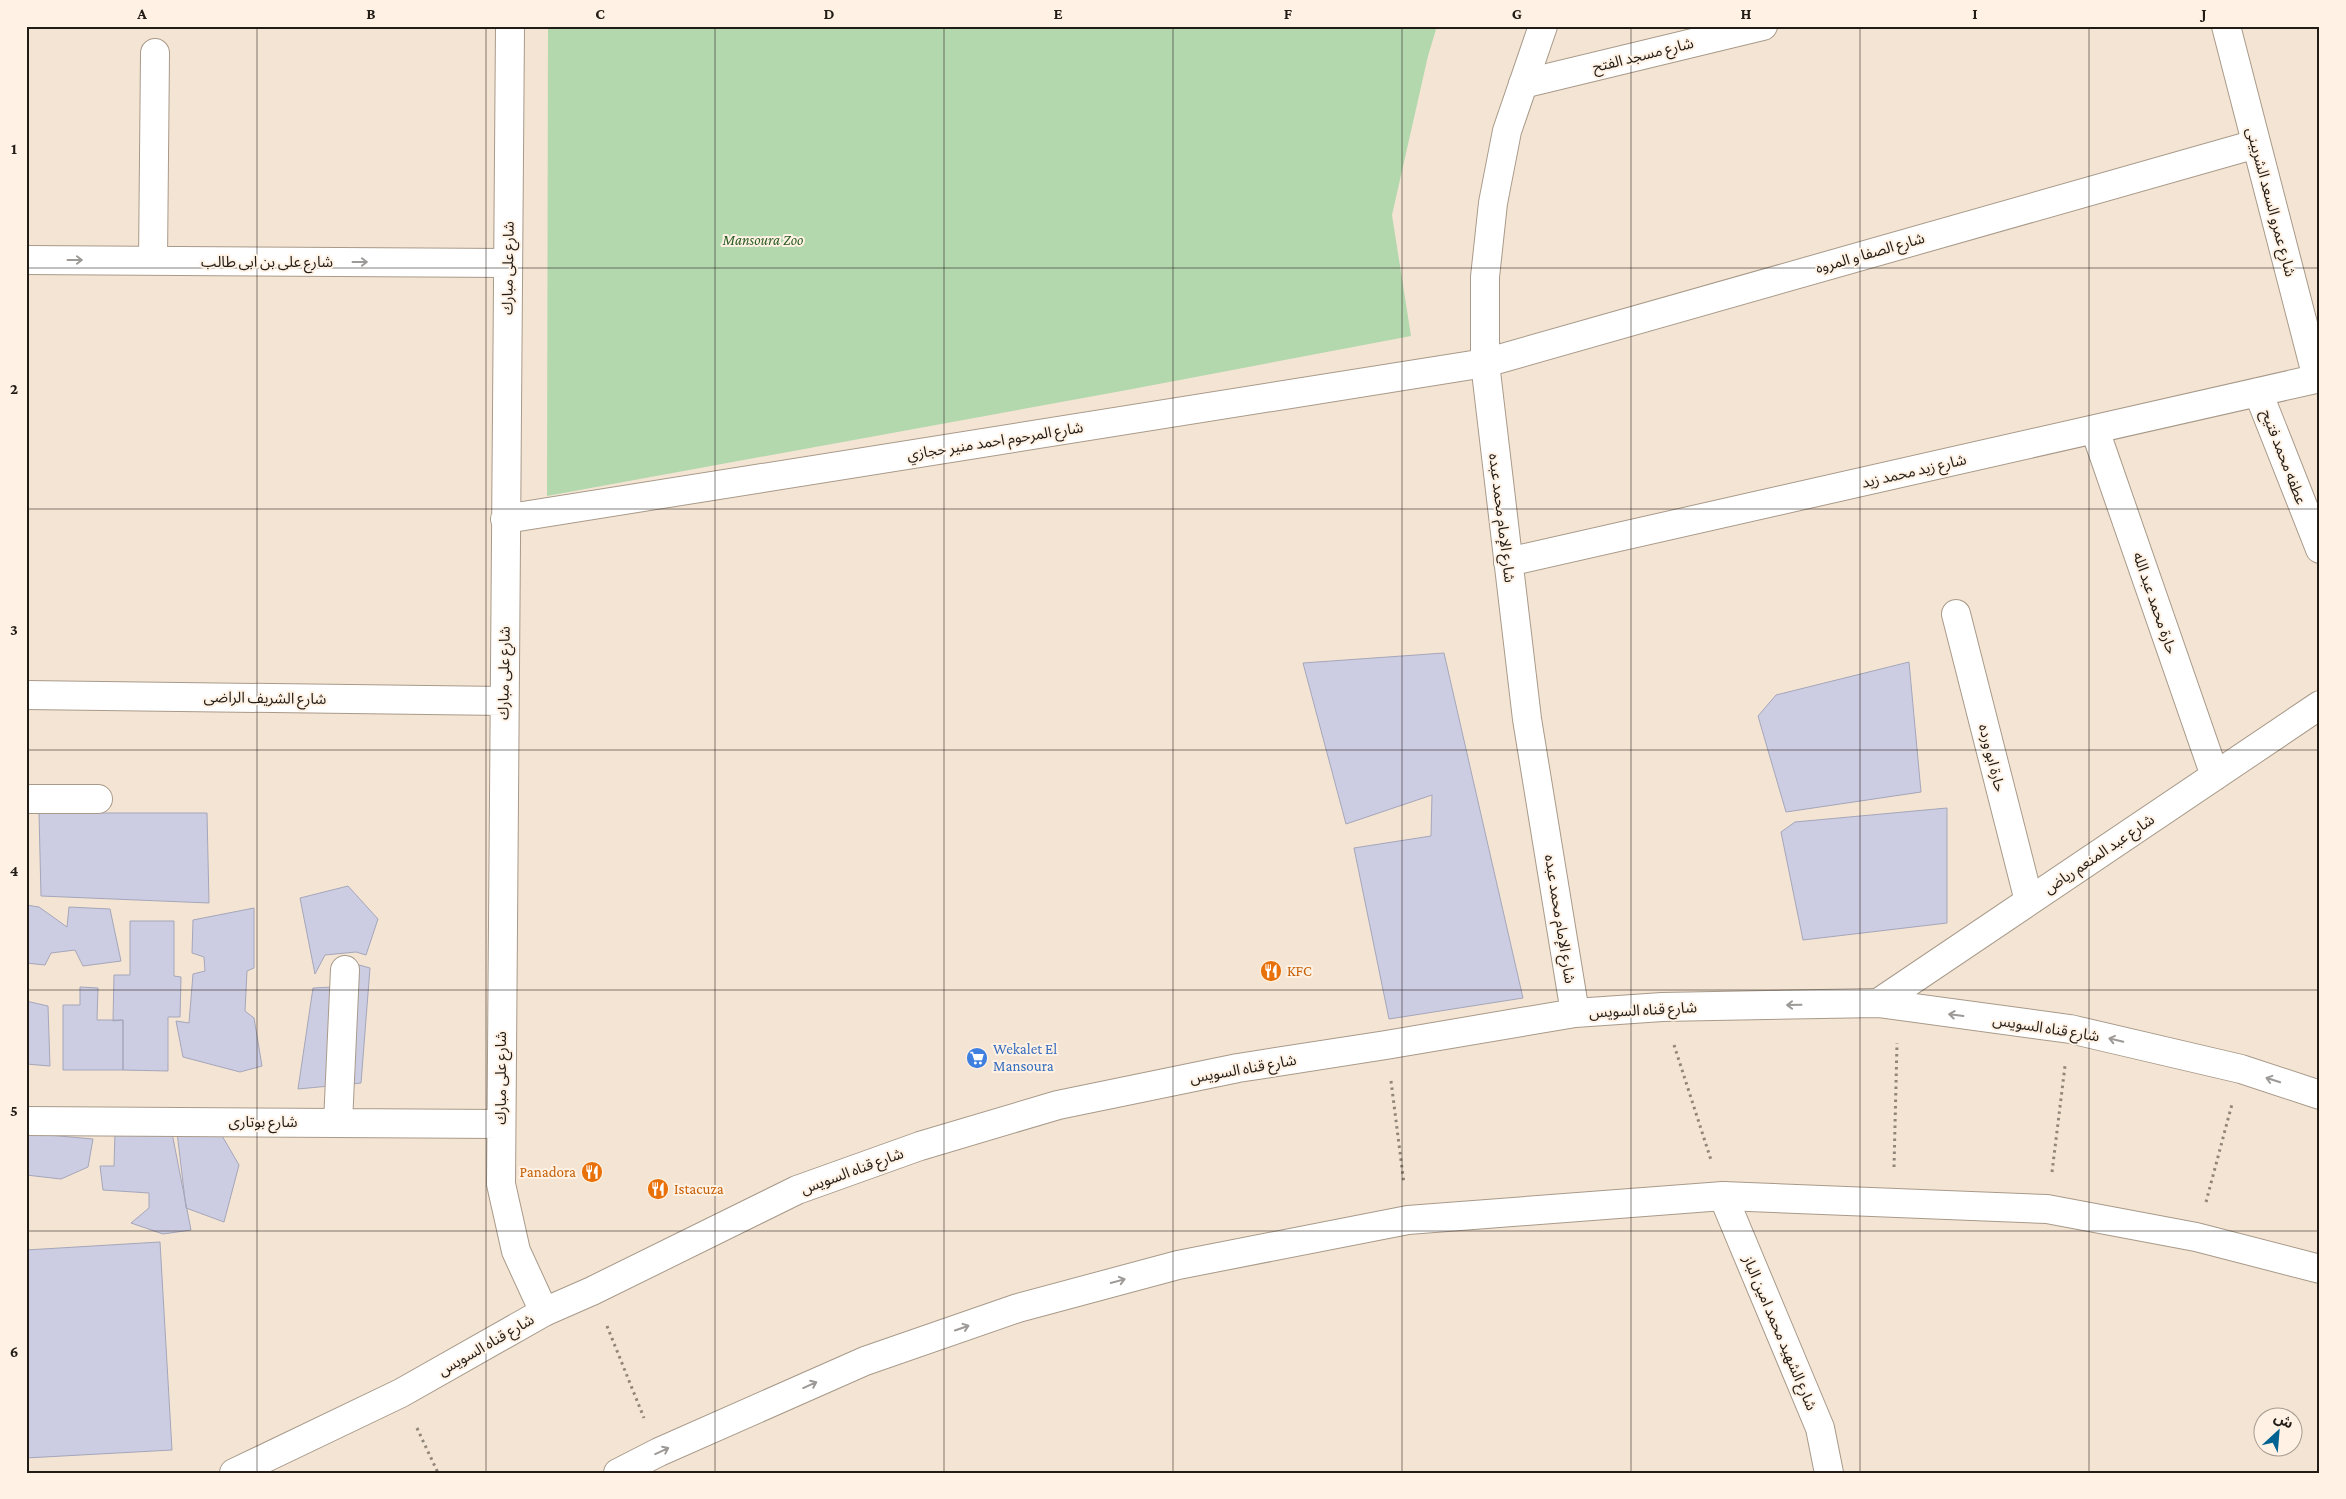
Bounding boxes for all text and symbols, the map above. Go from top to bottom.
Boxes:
text: A [136,5,147,22]
text: B [366,5,376,22]
text: C [595,5,605,22]
text: D [823,5,835,22]
text: E [1053,5,1063,22]
text: F [1284,5,1293,22]
text: G [1512,5,1522,22]
text: H [1741,5,1752,22]
text: I [1972,5,1978,22]
text: J [2199,5,2207,22]
street label: شارع مسجد الفتح [1591,35,1696,79]
street label: شارع عمرو السعد الشربينى [2239,126,2299,280]
text: 1 [11,140,17,157]
street label: شارع على مبارك [499,221,521,315]
street label: شارع الصفا و المروه [1814,230,1928,280]
park label: Mansoura Zoo [721,232,804,248]
street label: شارع على بن ابى طالب [201,254,333,274]
one-way arrow [66,255,83,265]
one-way arrow [352,257,368,267]
text: 2 [10,380,18,397]
street label: عطفه محمد فتيح [2255,407,2310,509]
street label: شارع المرحوم احمد منير حجازي [906,419,1085,467]
street label: شارع زيد محمد زيد [1860,451,1969,495]
street label: شارع الإمام محمد عبده [1482,452,1518,584]
street label: حارة محمد عبد الله [2129,550,2180,656]
text: 3 [10,621,18,638]
street label: شارع على مبارك [495,626,517,720]
street label: شارع الشريف الراضى [203,689,327,711]
street label: حارة ابو ورده [1975,722,2008,794]
street label: شارع عبد المنعم رياض [2041,811,2160,900]
street label: شارع الإمام محمد عبده [1538,853,1578,985]
text: 4 [10,862,19,879]
restaurant icon: KFC [1259,959,1283,983]
place label: KFC [1287,963,1312,979]
street label: شارع قناه السويس [1589,999,1698,1025]
one-way arrow [1786,1000,1802,1010]
one-way arrow [1948,1009,1964,1019]
street label: شارع قناه السويس [1991,1012,2101,1048]
street label: شارع على مبارك [493,1031,513,1125]
one-way arrow [2109,1035,2125,1044]
place label: Wekalet El Mansoura [993,1041,1057,1074]
supermarket icon: Wekalet El Mansoura [965,1046,989,1070]
street label: شارع قناه السويس [1188,1052,1298,1090]
one-way arrow [2266,1075,2282,1084]
text: 5 [10,1102,18,1119]
street label: شارع بوتارى [229,1114,298,1134]
street label: شارع قناه السويس [799,1145,907,1201]
restaurant icon: Panadora [580,1160,604,1184]
place label: Panadora [519,1164,576,1180]
restaurant icon: Istacuza [646,1177,670,1201]
place label: Istacuza [674,1181,724,1197]
street label: شارع الشهيد محمد امين الباز [1736,1252,1820,1415]
one-way arrow [1109,1276,1125,1286]
street label: شارع قناه السويس [435,1311,539,1382]
one-way arrow [954,1323,969,1332]
text: 6 [10,1343,18,1360]
one-way arrow [802,1380,817,1390]
north arrow [2254,1406,2304,1456]
text: ش [2272,1409,2296,1432]
one-way arrow [654,1446,669,1455]

